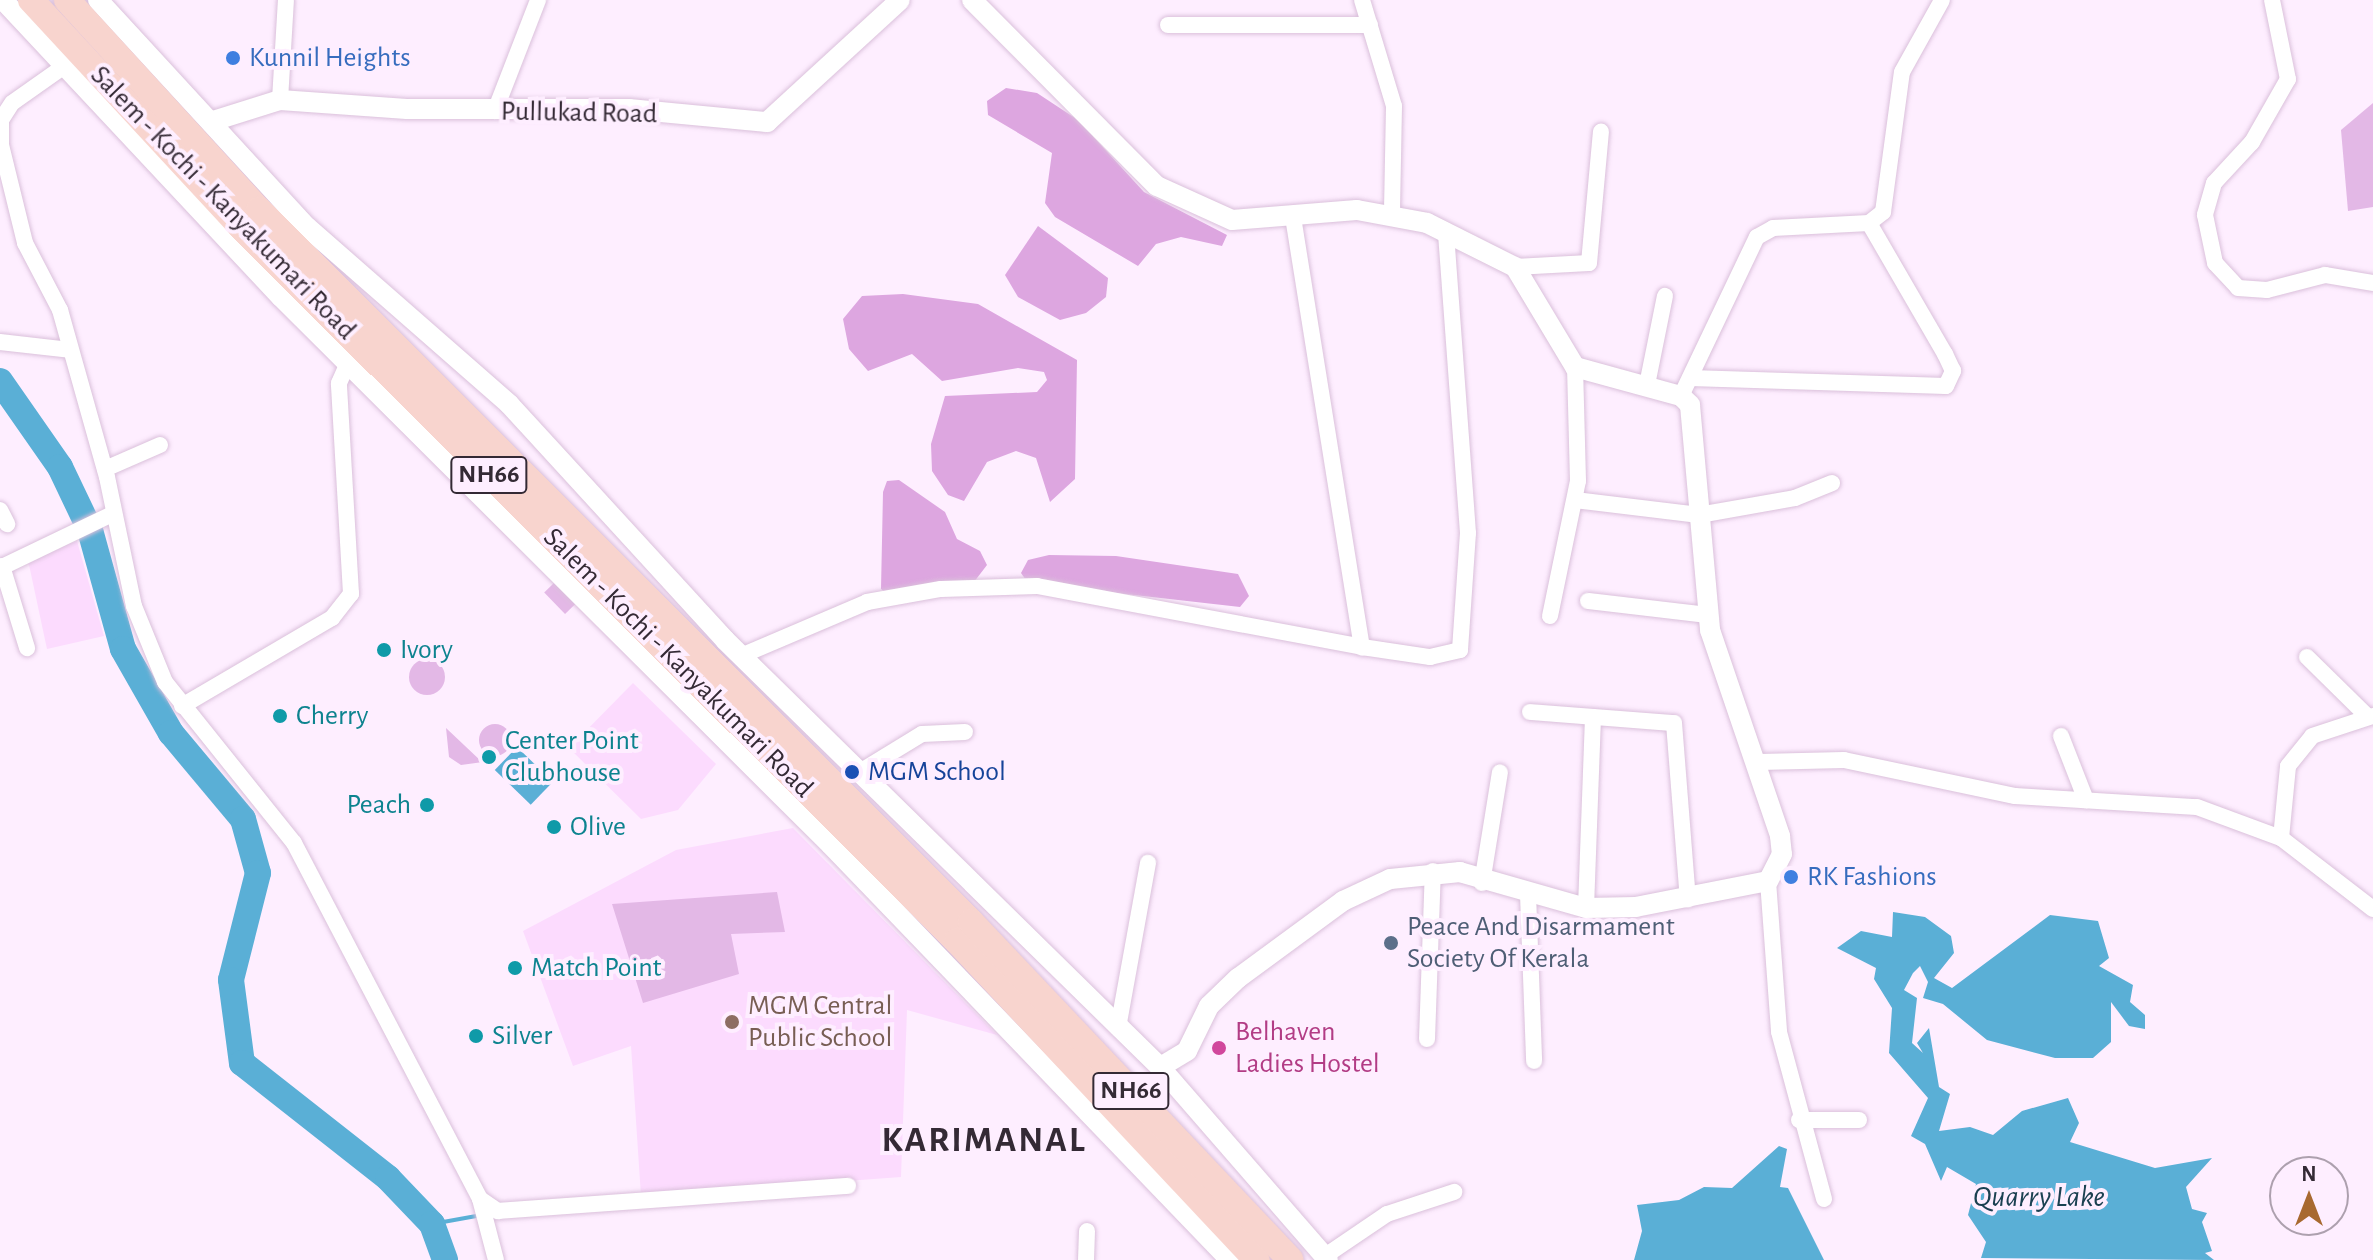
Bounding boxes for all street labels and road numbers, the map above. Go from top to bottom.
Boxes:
street label: Salem - Kochi - Kanyakumari Road [83,59,363,347]
street label: Pullukad Road [500,95,658,131]
road number: NH66 [449,453,529,497]
street label: Salem - Kochi - Kanyakumari Road [536,521,820,805]
road number: NH66 [1091,1069,1171,1113]

